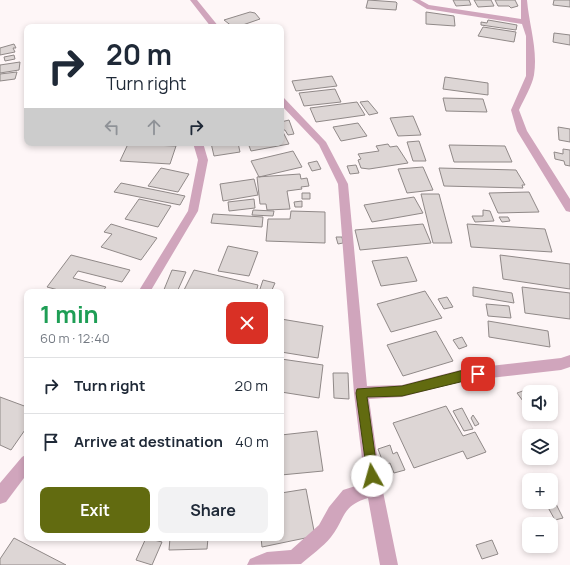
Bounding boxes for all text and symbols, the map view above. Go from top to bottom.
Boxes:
text: 20 m [106,35,172,73]
icon: right [40,40,92,92]
text: Turn right [106,71,187,95]
icon: left [101,116,123,138]
icon: ahead [143,116,165,138]
icon: right [185,116,207,138]
text: 1 min [40,297,99,330]
button: close [226,302,268,344]
text: 60 m · 12:40 [40,329,110,347]
pin [461,357,495,391]
icon: arrive [467,363,489,385]
icon: right [40,375,62,397]
text: Turn right [74,375,145,396]
text: 20 m [235,375,268,396]
map controls [522,385,558,553]
button: sound [522,385,558,421]
button: layers [522,429,558,465]
icon: arrive [40,431,62,453]
text: Arrive at destination [74,431,223,452]
text: 40 m [235,431,269,452]
position arrow [351,455,393,497]
button: + [522,473,558,509]
button: Exit [40,487,150,533]
button: Share [158,487,268,533]
button: − [522,517,558,553]

